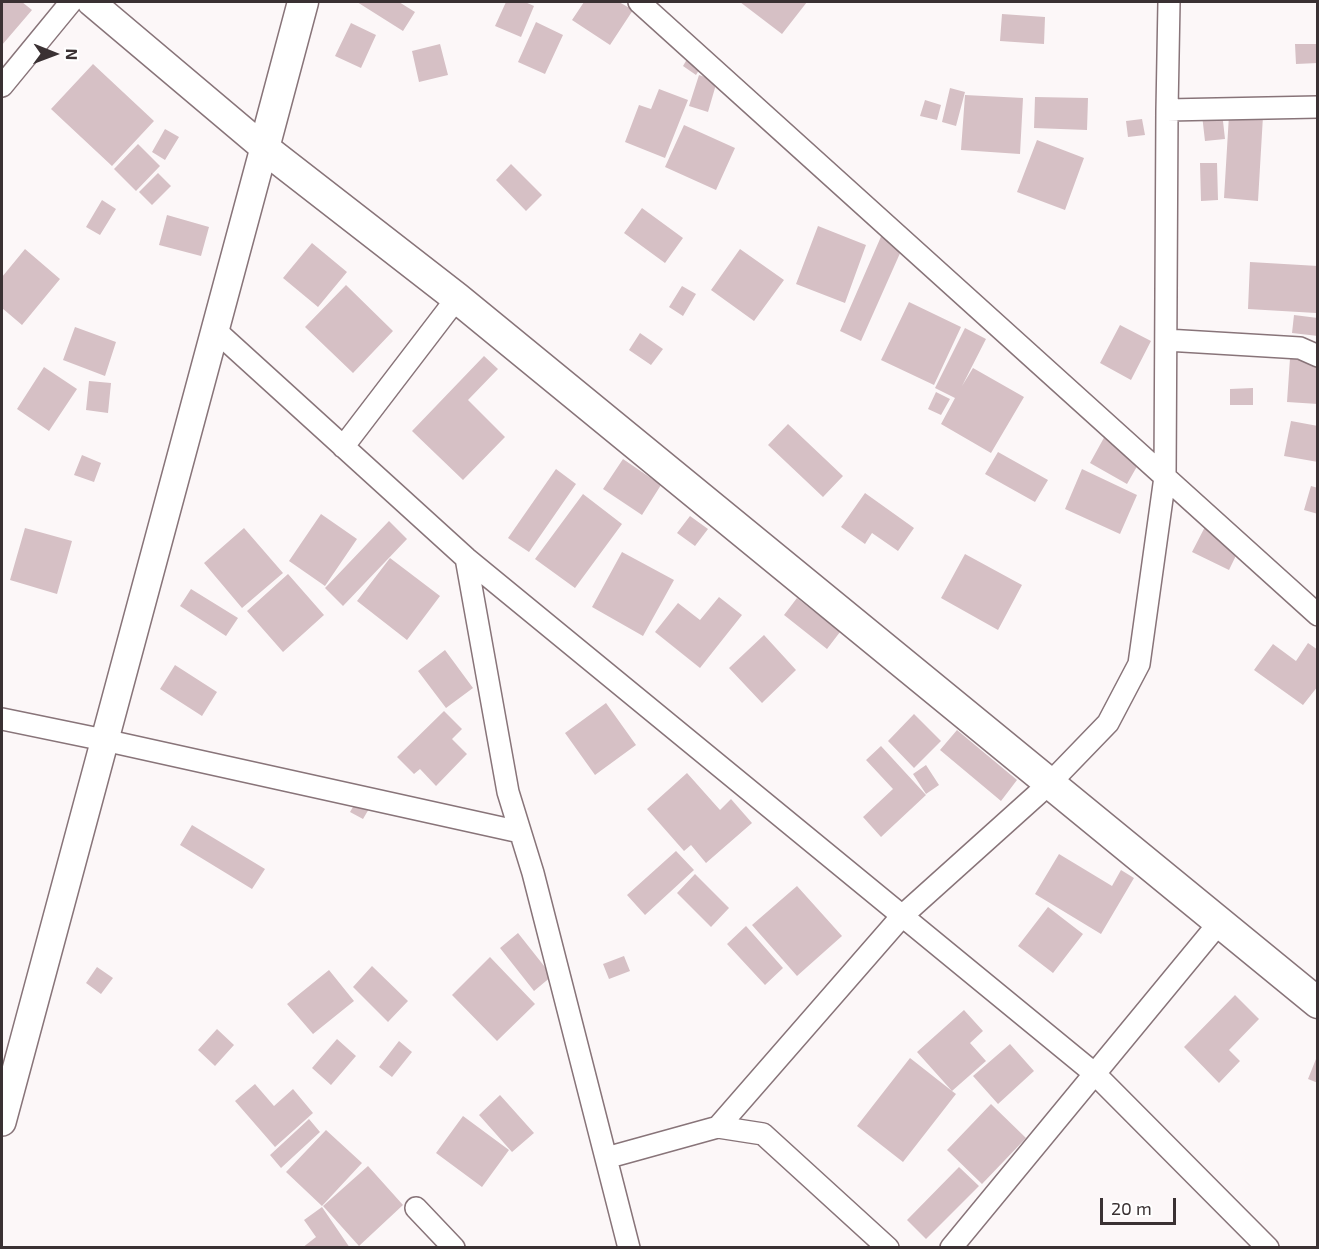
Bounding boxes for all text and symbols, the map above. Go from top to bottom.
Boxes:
north arrow [24,24,84,84]
text: N [63,48,82,60]
scale bar [1103,1186,1180,1224]
text: 20 m [1111,1197,1152,1219]

